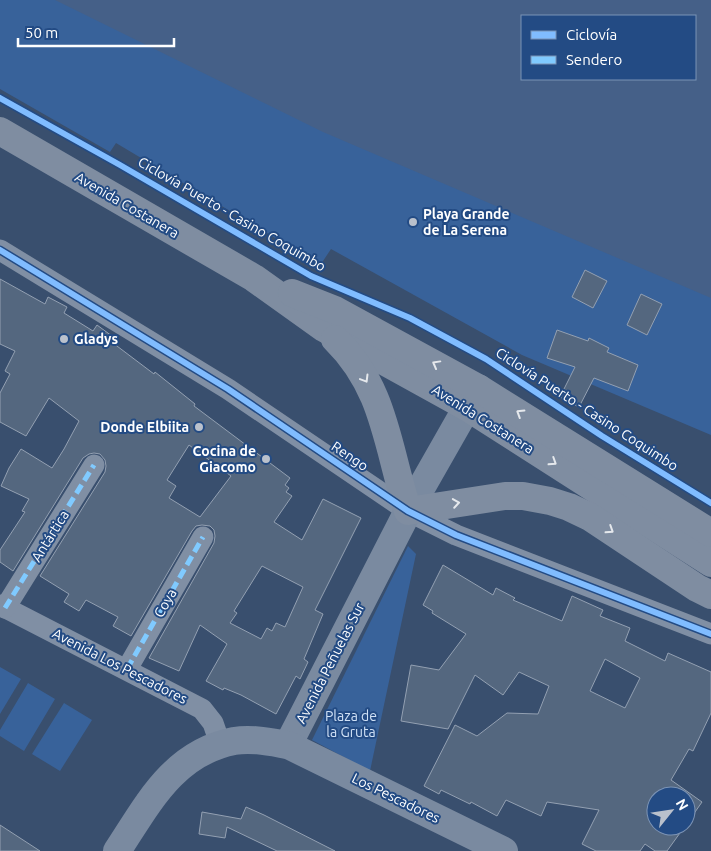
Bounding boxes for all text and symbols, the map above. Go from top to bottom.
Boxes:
scale bar [18,15,174,47]
legend [521,15,696,80]
text: 50 m [25,24,58,41]
text: Ciclovía [566,26,617,43]
text: Sendero [566,51,622,68]
street label: Ciclovía Puerto - Casino Coquimbo [135,154,329,274]
street label: Avenida Costanera [72,169,182,241]
place label: Playa Grande de La Serena [423,206,510,238]
marker: Playa Grande de La Serena [407,216,419,228]
place label: Gladys [74,331,119,347]
marker: Gladys [58,333,70,345]
street label: Ciclovía Puerto - Casino Coquimbo [493,344,681,474]
one-way arrow [432,361,441,371]
one-way arrow [359,374,369,383]
street label: Avenida Costanera [429,381,537,457]
one-way arrow [516,410,525,420]
place label: Donde Elbiita [100,419,189,435]
marker: Donde Elbiita [193,421,205,433]
street label: Rengo [329,438,371,474]
place label: Cocina de Giacomo [192,443,256,475]
marker: Cocina de Giacomo [260,453,272,465]
one-way arrow [547,456,556,465]
one-way arrow [451,499,460,509]
street label: Antártica [28,507,72,565]
one-way arrow [605,524,614,534]
street label: Coya [150,586,180,620]
street label: Avenida Peñuelas Sur [293,599,368,726]
street label: Avenida Los Pescadores [50,625,190,707]
park label: Plaza de la Gruta [325,708,377,740]
street label: Los Pescadores [350,770,442,826]
north arrow [646,786,696,836]
text: N [673,796,692,813]

